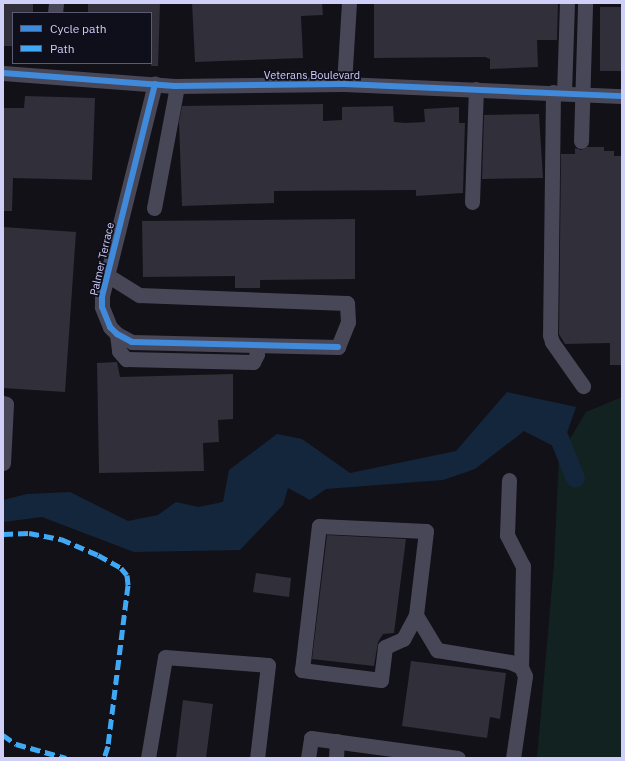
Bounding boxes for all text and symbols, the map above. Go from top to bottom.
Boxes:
legend [12,12,152,64]
text: Cycle path [50,21,107,36]
text: Path [50,41,75,56]
street label: Veterans Boulevard [264,68,360,82]
street label: Palmer Terrace [87,221,117,297]

